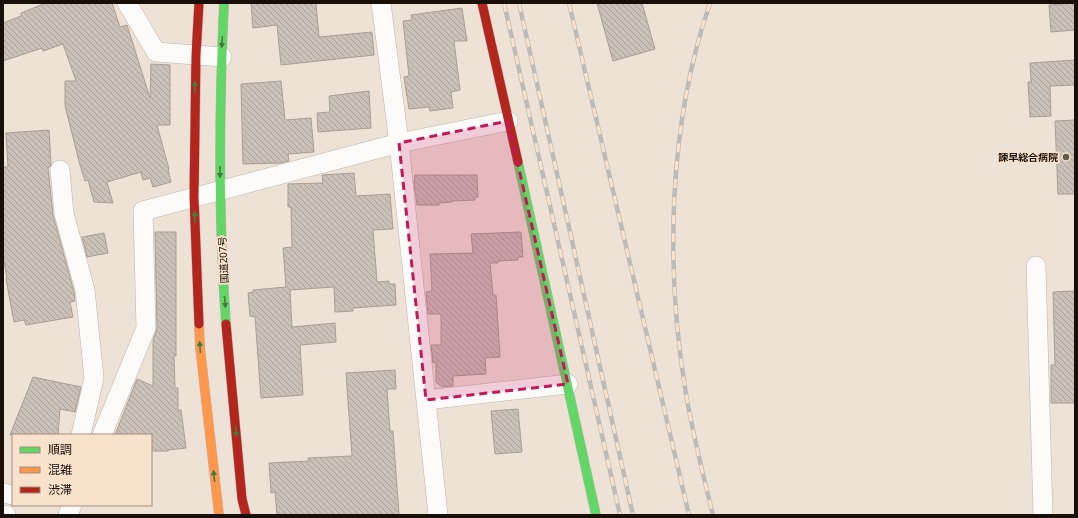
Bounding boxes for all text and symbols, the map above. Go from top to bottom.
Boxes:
one-way arrow [219,36,226,48]
one-way arrow [192,80,198,93]
place label: 諫早総合病院 [998,150,1058,164]
marker: 諫早総合病院 [1061,152,1071,162]
one-way arrow [217,166,223,179]
one-way arrow [192,210,198,223]
street label: 国道207号 [215,236,231,284]
one-way arrow [222,296,228,308]
one-way arrow [197,341,204,353]
one-way arrow [233,425,240,437]
legend [12,434,152,506]
text: 順調 [48,441,72,458]
text: 混雑 [48,461,72,478]
one-way arrow [211,470,217,482]
text: 渋滞 [48,481,72,498]

